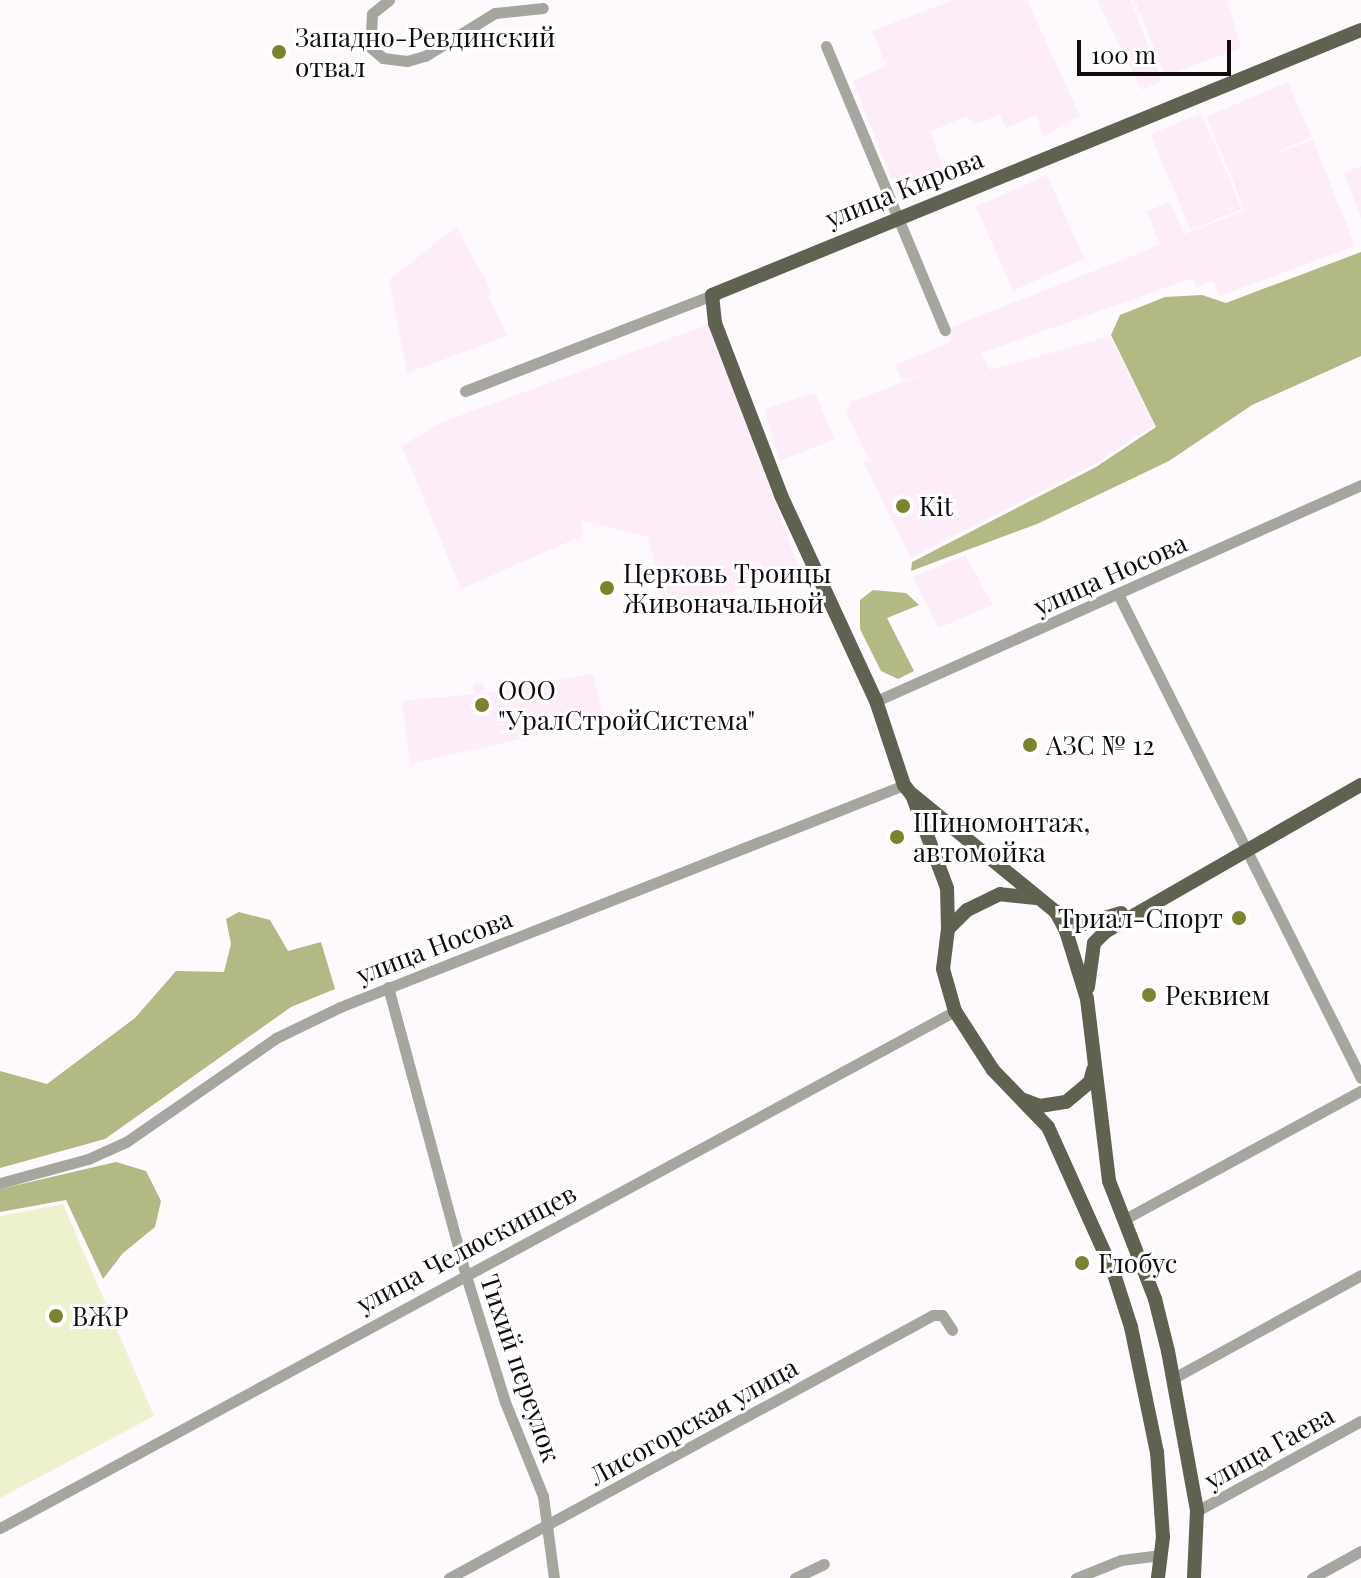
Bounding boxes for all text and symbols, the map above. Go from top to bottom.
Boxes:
place label: Западно-Ревдинский отвал [295,21,555,82]
scale bar [1081,24,1235,74]
text: 100 m [1091,38,1156,70]
marker: Западно-Ревдинский отвал [270,43,288,61]
street label: улица Кирова [821,142,987,234]
place label: Kit [919,490,953,522]
marker: Kit [894,497,912,515]
street label: улица Носова [1029,526,1191,622]
place label: Церковь Троицы Живоначальной [623,557,831,618]
marker: Церковь Троицы Живоначальной [598,579,616,597]
place label: ООО "УралСтройСистема" [498,674,755,736]
marker: ООО "УралСтройСистема" [473,696,491,714]
place label: АЗС № 12 [1046,729,1155,761]
marker: АЗС № 12 [1021,736,1039,754]
place label: Шиномонтаж, автомойка [913,806,1090,868]
marker: Шиномонтаж, автомойка [888,828,906,846]
street label: улица Носова [352,902,516,990]
place label: Триал-Спорт [1058,902,1223,934]
marker: Триал-Спорт [1230,909,1248,927]
place label: Реквием [1165,979,1270,1011]
marker: Реквием [1140,986,1158,1004]
street label: улица Челюскинцев [351,1177,581,1319]
place label: Глобус [1098,1247,1177,1279]
marker: Глобус [1073,1254,1091,1272]
street label: Тихий переулок [474,1270,568,1466]
place label: ВЖР [72,1300,129,1332]
marker: ВЖР [47,1307,65,1325]
street label: Лисогорская улица [583,1351,803,1491]
street label: улица Гаева [1199,1399,1339,1495]

